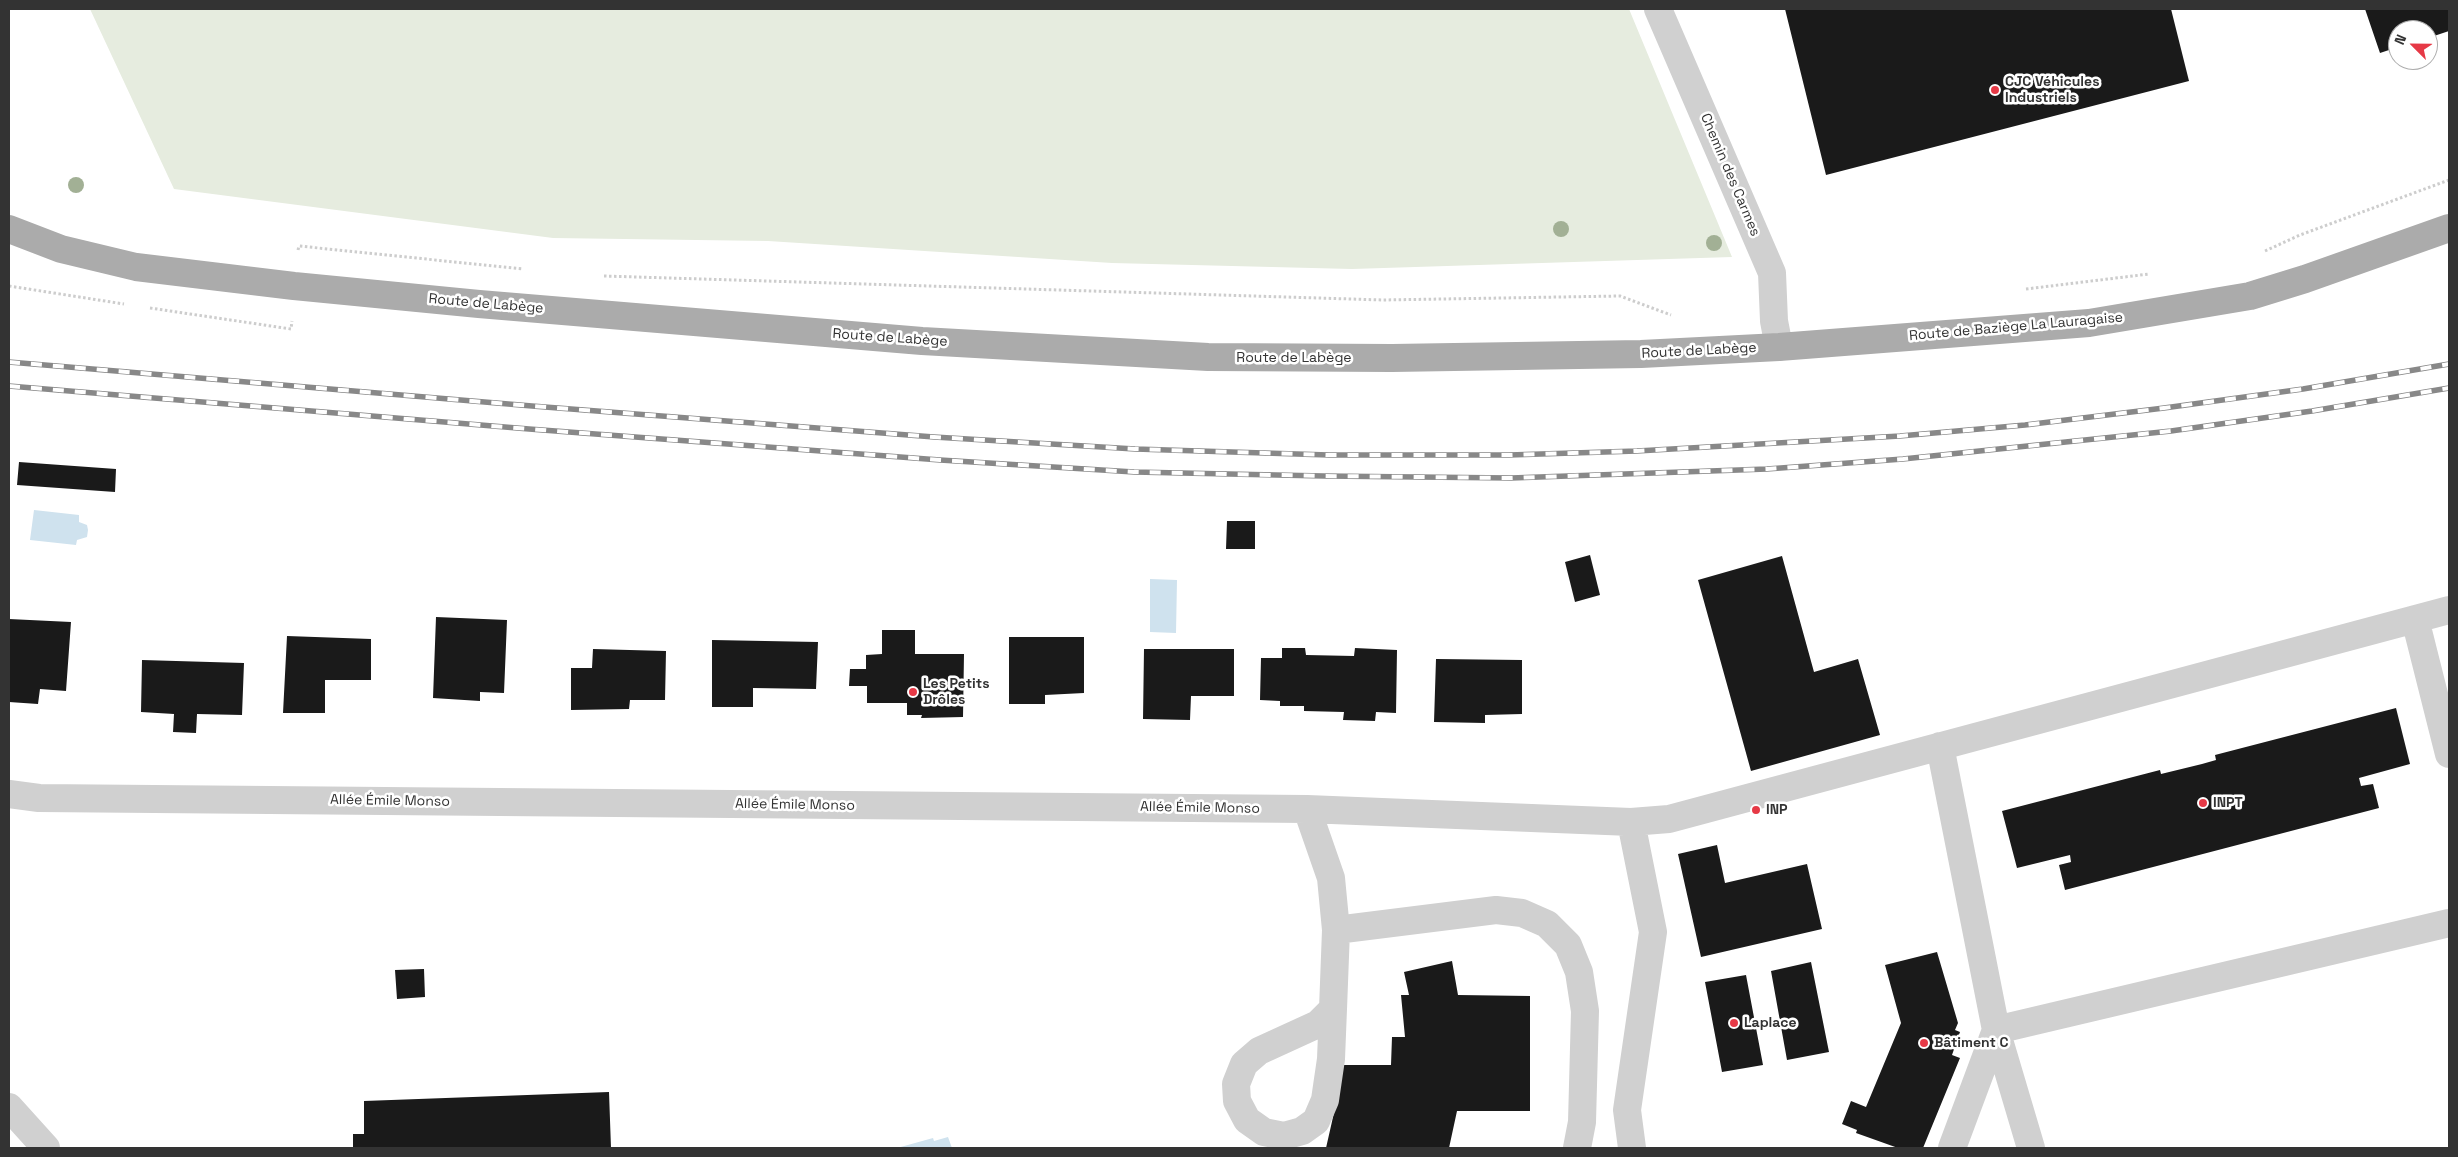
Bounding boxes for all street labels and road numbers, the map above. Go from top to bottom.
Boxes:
street label: Chemin des Carmes [1697,111,1763,239]
street label: Route de Labège [428,291,544,317]
street label: Route de Baziège La Lauragaise [1908,309,2124,345]
street label: Route de Labège [832,326,948,350]
street label: Route de Labège [1641,340,1757,362]
street label: Route de Labège [1236,350,1352,366]
street label: Allée Émile Monso [330,792,450,810]
street label: Allée Émile Monso [735,796,855,814]
street label: Allée Émile Monso [1140,799,1260,817]

